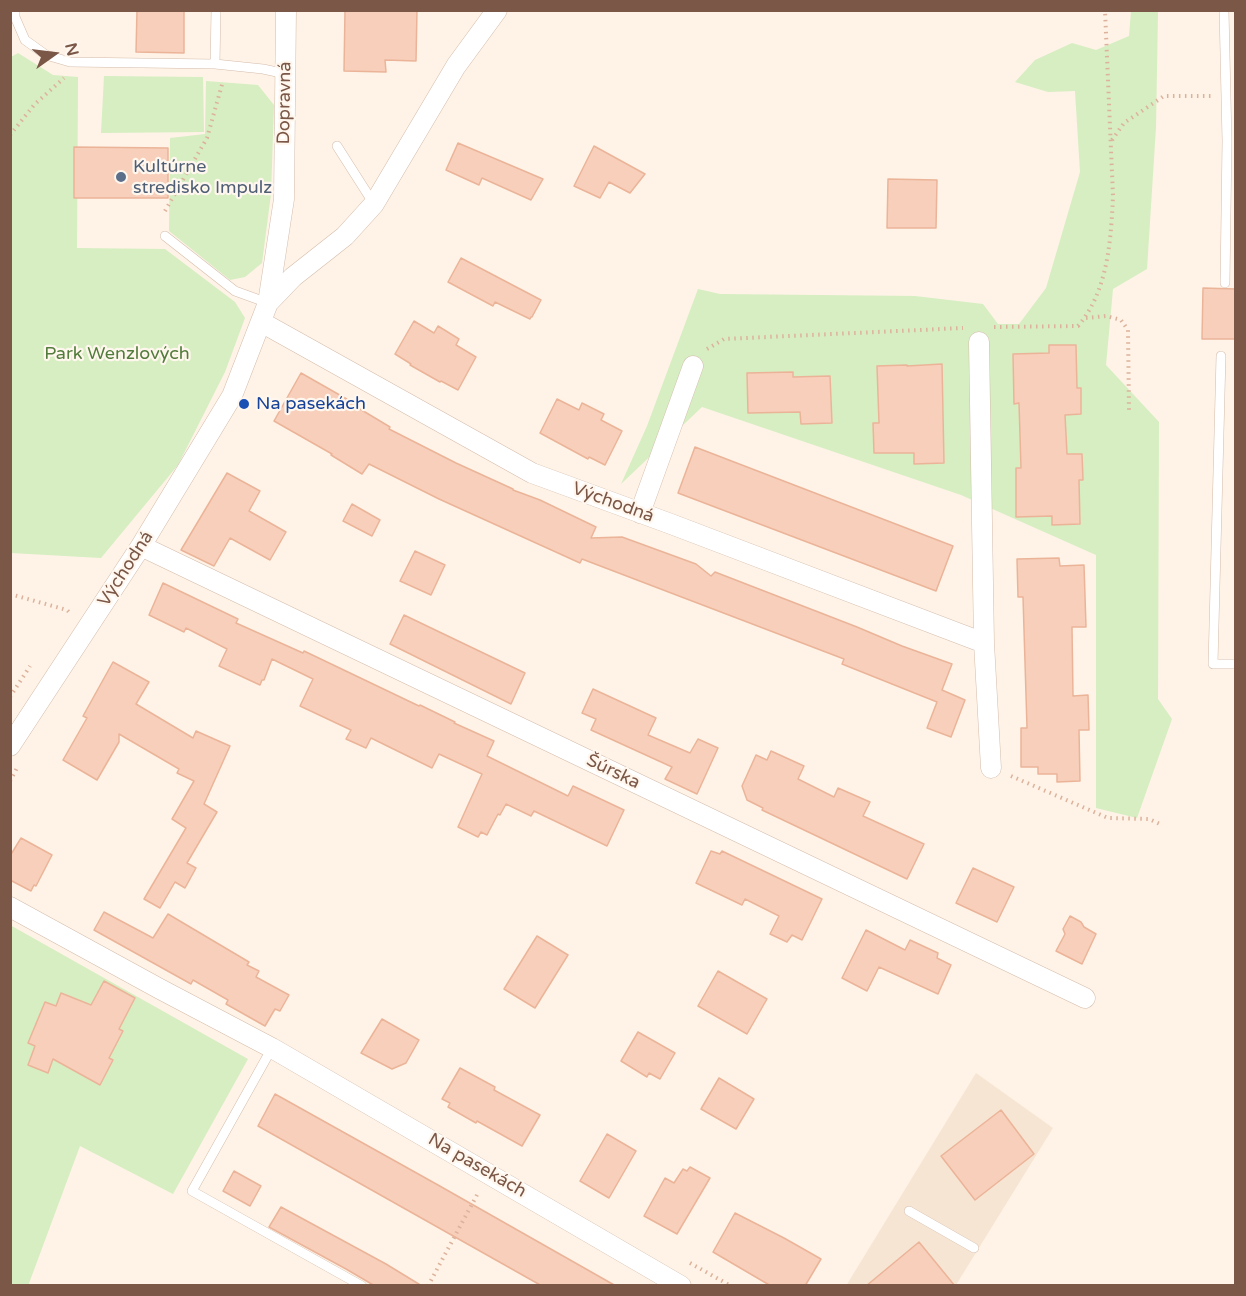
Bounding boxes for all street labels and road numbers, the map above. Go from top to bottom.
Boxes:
street label: Dopravná [273,61,297,145]
street label: Východná [569,478,657,528]
street label: Východná [94,527,158,611]
street label: Šúrska [583,750,643,794]
street label: Na pasekách [424,1129,530,1203]

